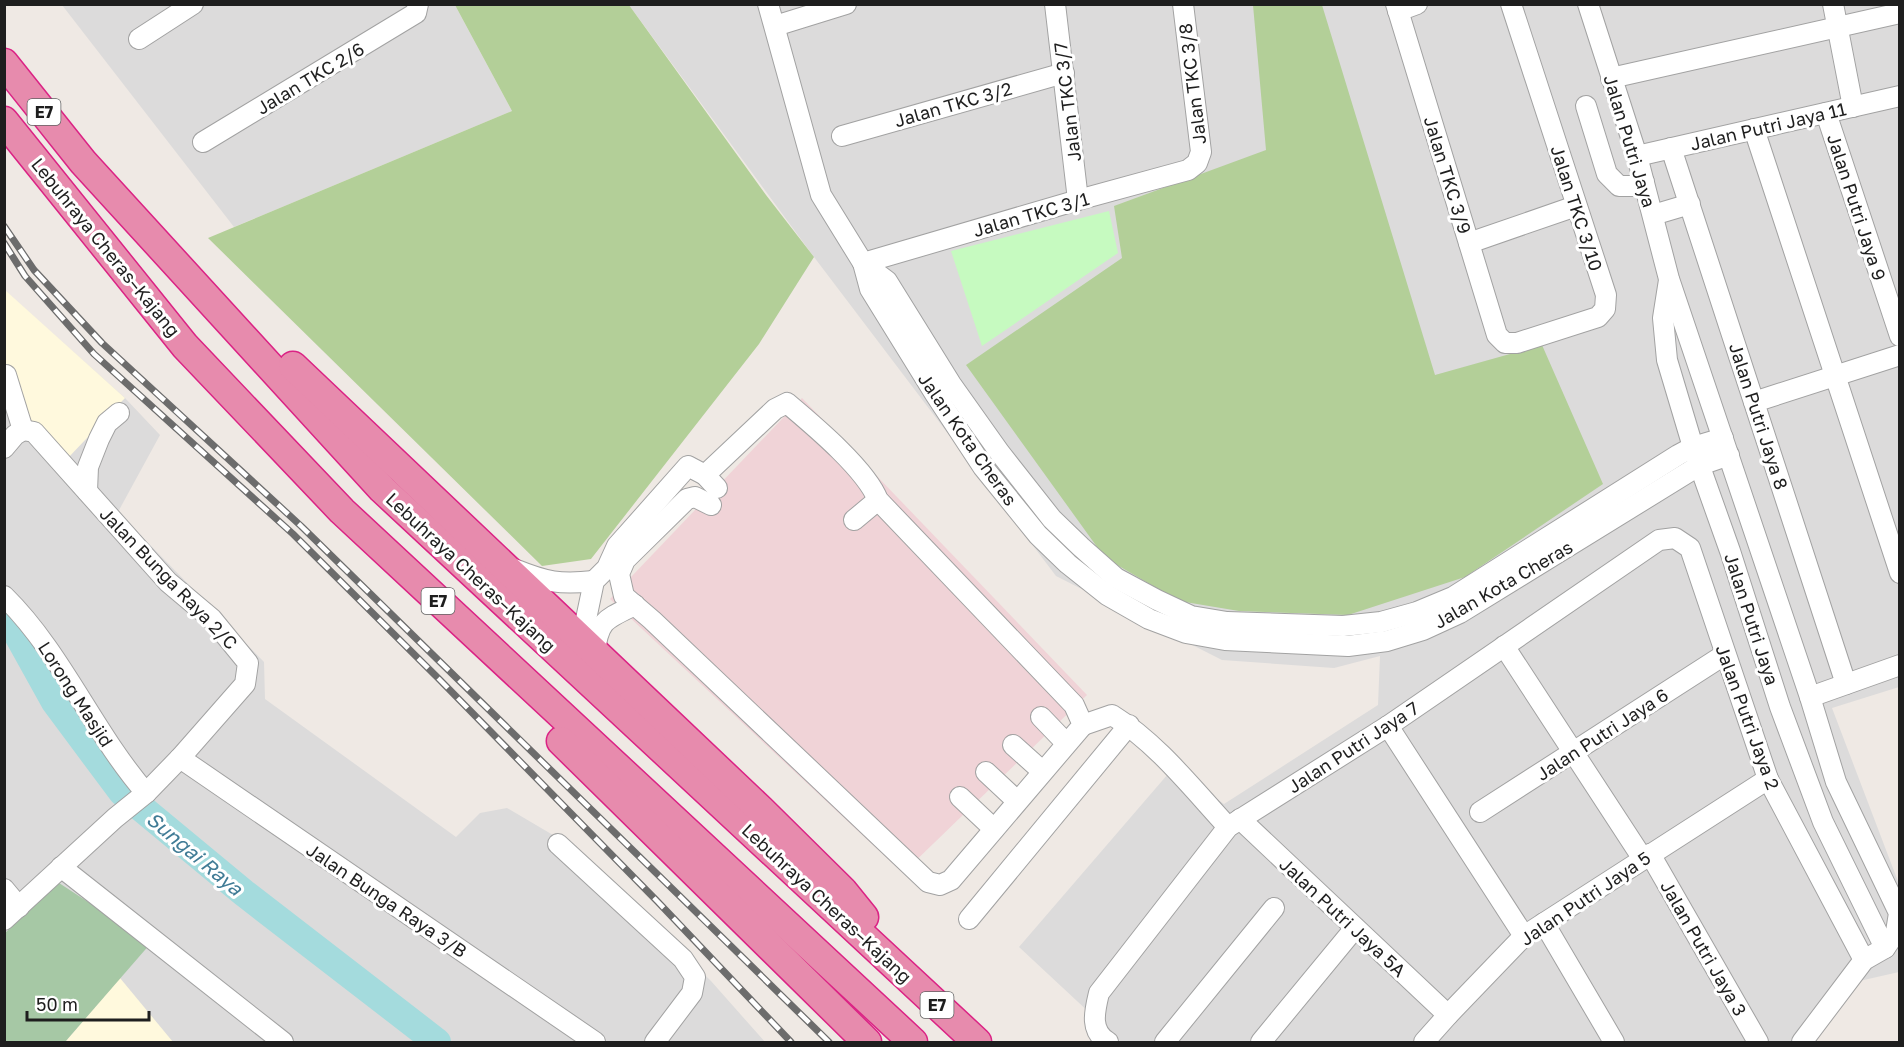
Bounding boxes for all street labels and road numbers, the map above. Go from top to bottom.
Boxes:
street label: Jalan TKC 3/8 [1174,22,1210,146]
street label: Jalan TKC 2/6 [252,37,368,119]
street label: Jalan TKC 3/7 [1049,41,1085,163]
street label: Jalan Putri Jaya [1599,72,1661,210]
street label: Jalan TKC 3/2 [892,77,1014,131]
street label: Jalan Putri Jaya 11 [1688,97,1848,155]
road number: E7 [28,99,60,125]
street label: Jalan TKC 3/9 [1420,114,1476,236]
street label: Jalan Putri Jaya 9 [1823,131,1891,283]
street label: Jalan TKC 3/10 [1546,142,1608,274]
street label: Lebuhraya Cheras–Kajang [27,153,185,341]
street label: Jalan TKC 3/1 [971,187,1092,241]
street label: Jalan Putri Jaya 8 [1725,340,1793,492]
street label: Jalan Kota Cheras [914,369,1022,509]
street label: Lebuhraya Cheras–Kajang [382,488,560,656]
street label: Jalan Bunga Raya 2/C [96,502,242,654]
street label: Jalan Kota Cheras [1430,535,1576,633]
street label: Jalan Putri Jaya [1720,550,1784,688]
road number: E7 [422,588,454,614]
street label: Lorong Masjid [34,637,118,751]
street label: Jalan Putri Jaya 2 [1712,642,1784,792]
street label: Jalan Putri Jaya 6 [1532,683,1672,785]
street label: Jalan Putri Jaya 7 [1284,697,1422,797]
street label: Lebuhraya Cheras–Kajang [738,819,916,987]
street label: Jalan Bunga Raya 3/B [303,838,471,962]
street label: Jalan Putri Jaya 5 [1516,846,1654,950]
street label: Jalan Putri Jaya 5A [1275,853,1411,981]
street label: Jalan Putri Jaya 3 [1656,876,1752,1020]
road number: E7 [920,992,954,1018]

